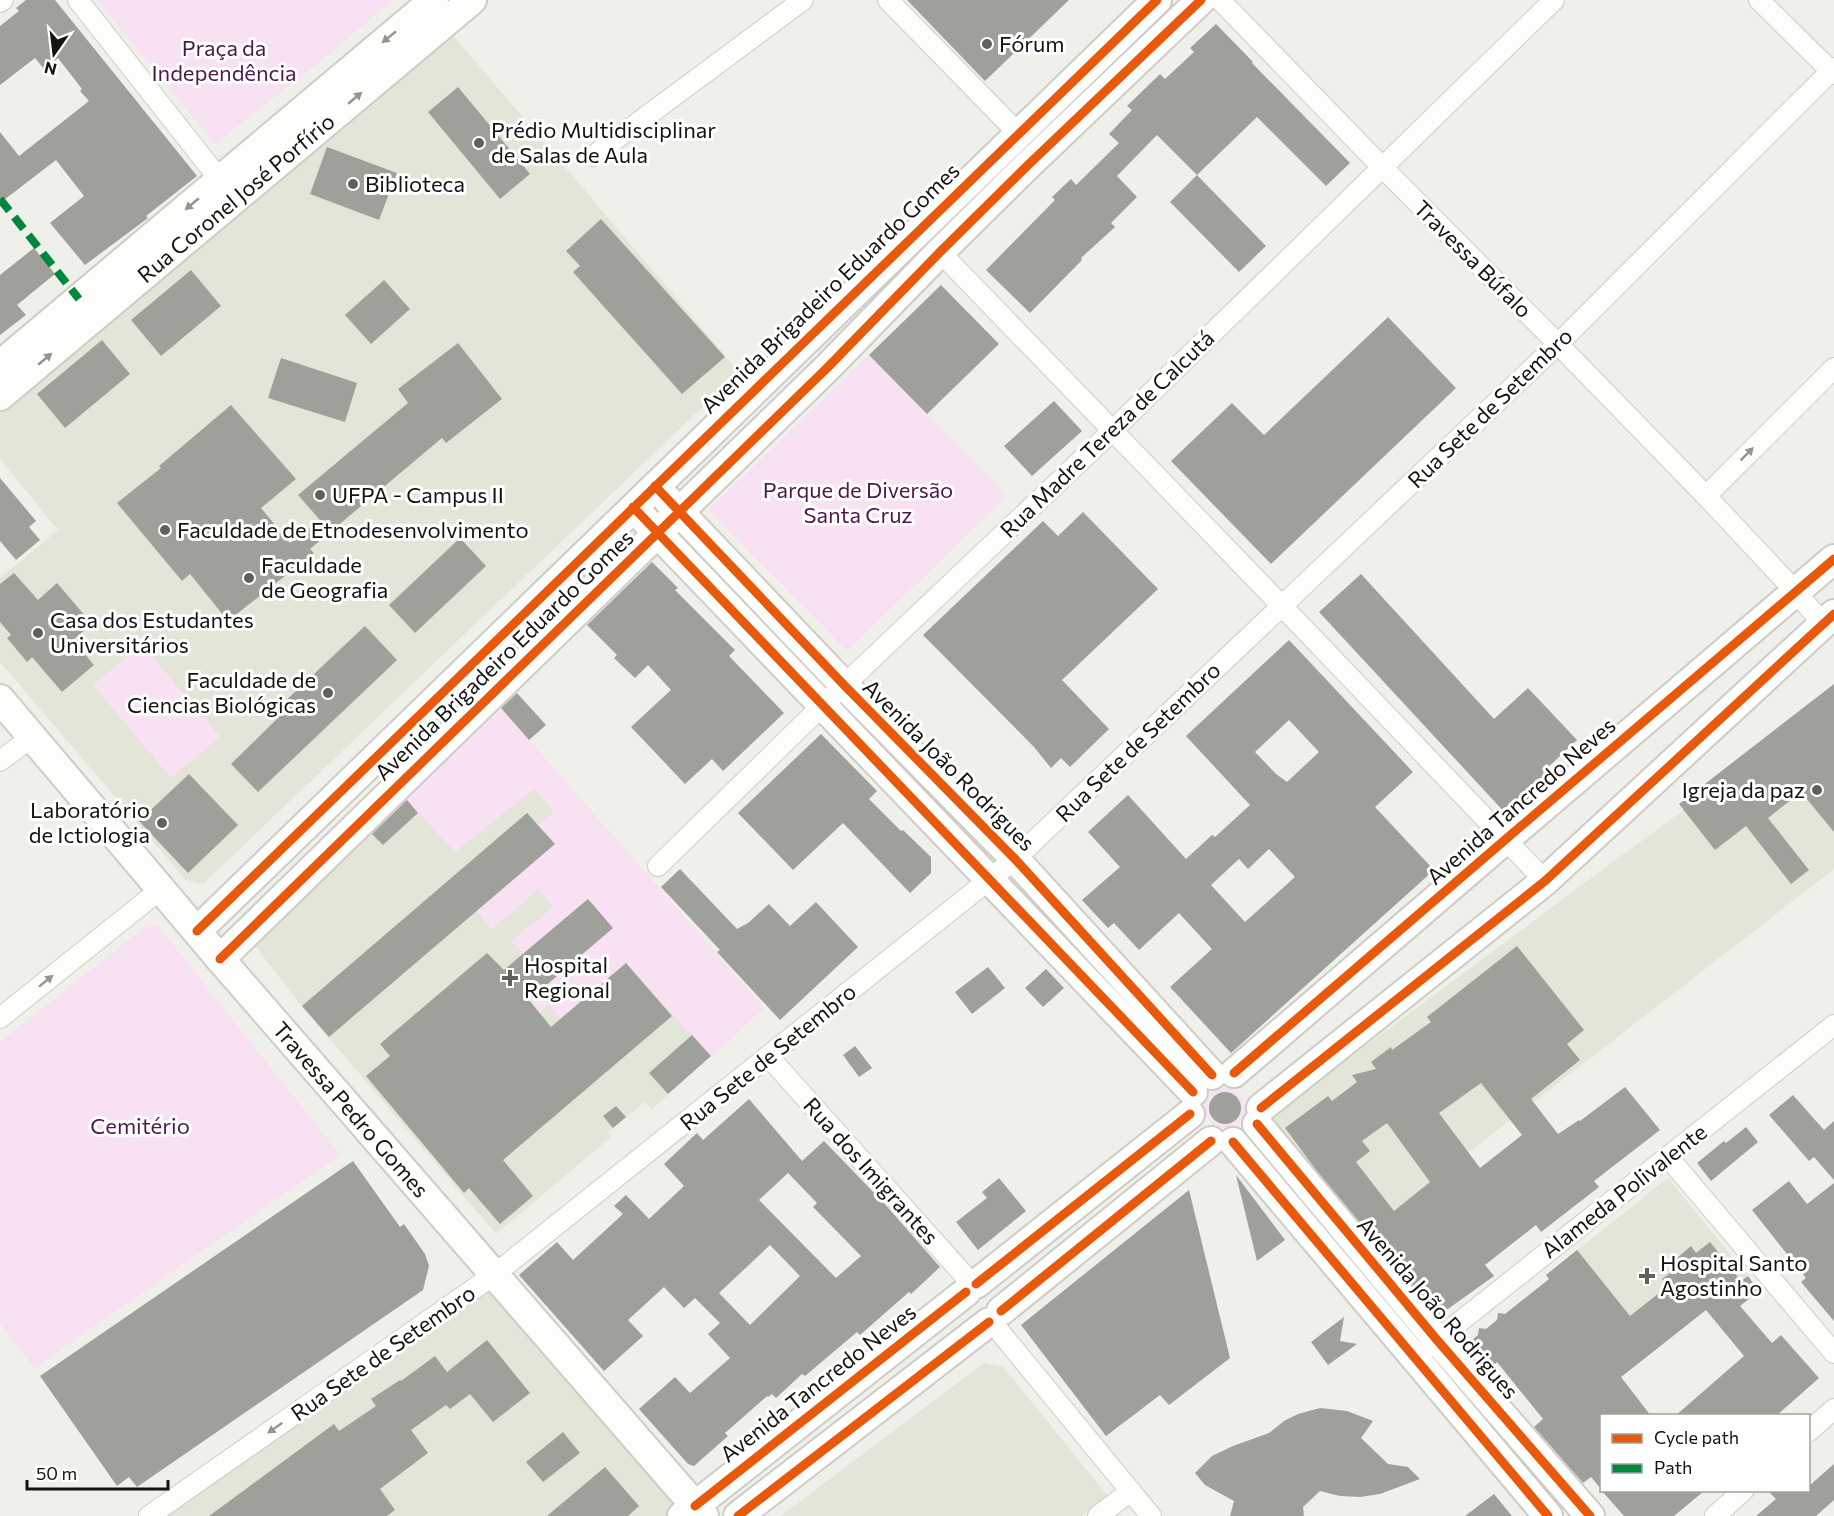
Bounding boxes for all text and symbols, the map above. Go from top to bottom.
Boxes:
north arrow [24,24,84,84]
one-way arrow [381,30,396,43]
place label: Fórum [999,30,1065,57]
park label: Praça da Independência [151,34,297,86]
marker: Fórum [980,37,994,51]
text: N [42,58,58,80]
one-way arrow [347,92,363,105]
street label: Rua Coronel José Porfírio [132,107,340,288]
place label: Prédio Multidisciplinar de Salas de Aula [491,116,716,168]
marker: Prédio Multidisciplinar de Salas de Aula [472,136,486,150]
street label: Avenida Brigadeiro Eduardo Gomes [695,157,965,419]
place label: Biblioteca [365,170,465,197]
marker: Biblioteca [346,177,360,191]
street label: Travessa Búfalo [1409,194,1538,323]
one-way arrow [184,198,200,211]
street label: Rua Sete de Setembro [1402,322,1578,493]
street label: Rua Madre Tereza de Calcutá [994,324,1219,543]
one-way arrow [37,352,53,365]
one-way arrow [1740,448,1754,462]
park label: Parque de Diversão Santa Cruz [763,476,953,528]
place label: UFPA - Campus II [332,481,504,508]
marker: UFPA - Campus II [313,488,327,502]
place label: Faculdade de Etnodesenvolvimento [177,516,529,543]
marker: Faculdade de Etnodesenvolvimento [158,523,172,537]
street label: Avenida Brigadeiro Eduardo Gomes [369,524,639,786]
place label: Faculdade de Geografia [261,551,388,603]
marker: Faculdade de Geografia [242,571,256,585]
place label: Casa dos Estudantes Universitários [50,606,254,658]
marker: Casa dos Estudantes Universitários [31,626,45,640]
street label: Rua Sete de Setembro [1050,656,1226,827]
place label: Faculdade de Ciencias Biológicas [127,666,316,718]
street label: Avenida João Rodrigues [858,673,1041,856]
marker: Faculdade de Ciencias Biológicas [321,686,335,700]
street label: Avenida Tancredo Neves [1421,711,1621,890]
place label: Igreja da paz [1682,776,1805,803]
marker: Igreja da paz [1810,783,1824,797]
place label: Laboratório de Ictiologia [29,796,150,848]
marker: Laboratório de Ictiologia [155,816,169,830]
place label: Hospital Regional [524,951,610,1003]
marker: Hospital Regional [501,969,519,987]
one-way arrow [38,976,53,988]
street label: Rua Sete de Setembro [674,977,861,1136]
street label: Travessa Pedro Gomes [268,1016,435,1203]
street label: Rua dos Imigrantes [798,1092,944,1250]
park label: Cemitério [90,1112,190,1139]
street label: Alameda Polivalente [1536,1118,1712,1263]
street label: Avenida João Rodrigues [1352,1211,1525,1404]
place label: Hospital Santo Agostinho [1660,1249,1807,1301]
marker: Hospital Santo Agostinho [1638,1267,1656,1285]
street label: Rua Sete de Setembro [285,1279,480,1426]
street label: Avenida Tancredo Neves [714,1298,921,1467]
legend [1600,1414,1810,1492]
one-way arrow [267,1422,283,1434]
text: Cycle path [1654,1426,1739,1448]
scale bar [27,1453,168,1491]
text: Path [1654,1456,1692,1478]
text: 50 m [36,1462,77,1484]

